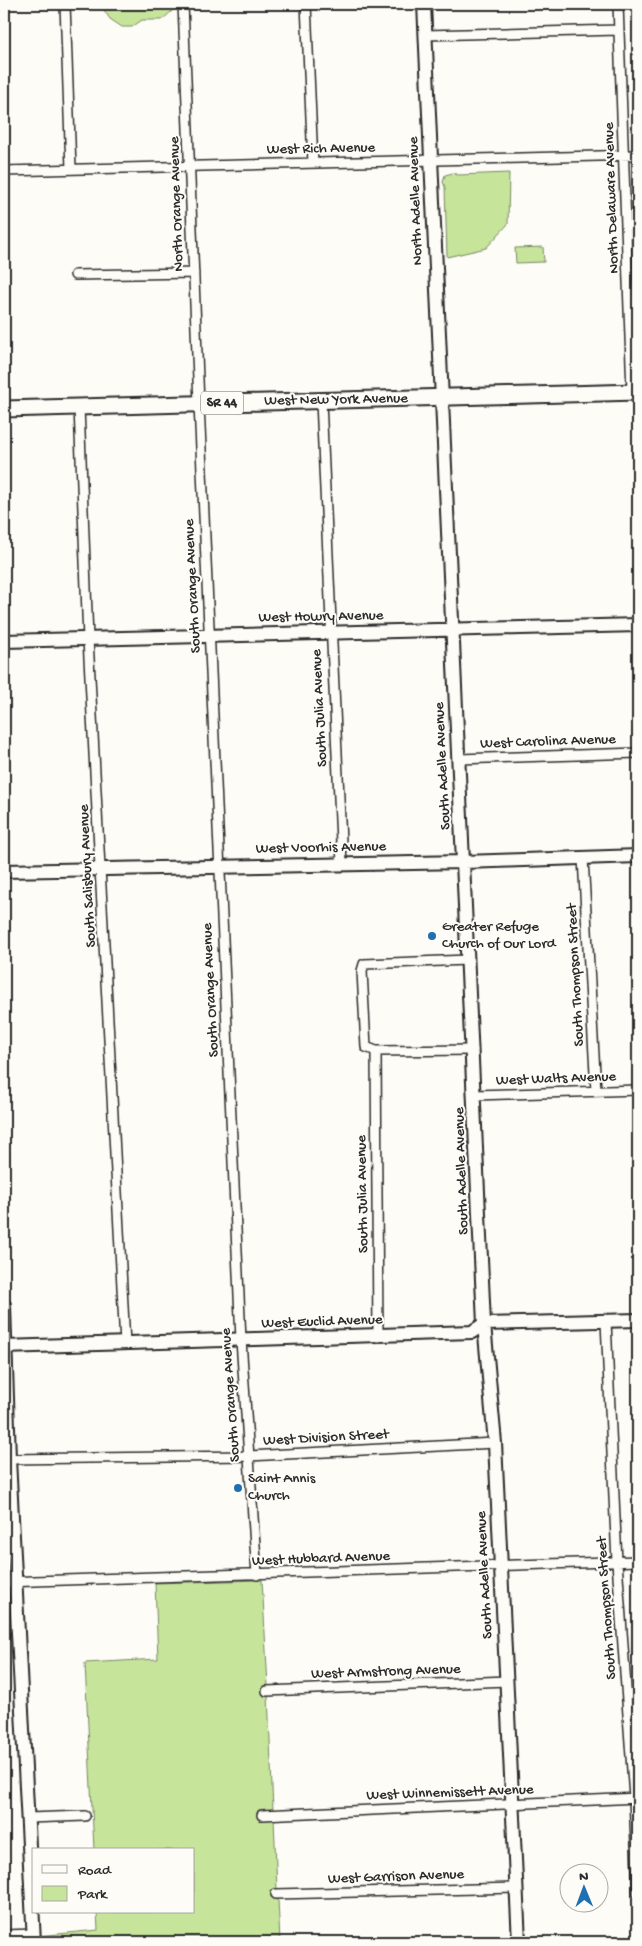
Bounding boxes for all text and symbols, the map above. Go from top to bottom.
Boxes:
street label: North Delaware Avenue [600,122,624,274]
street label: North Orange Avenue [166,136,188,272]
street label: North Adelle Avenue [405,136,427,266]
street label: West Rich Avenue [267,139,376,159]
street label: West New York Avenue [264,390,408,410]
road number: SR 44 [201,392,243,414]
street label: South Orange Avenue [180,518,206,654]
street label: West Howry Avenue [258,607,384,627]
street label: South Julia Avenue [308,648,332,767]
street label: South Adelle Avenue [431,701,455,830]
street label: West Carolina Avenue [480,731,616,753]
street label: South Salisbury Avenue [75,804,101,948]
street label: West Voorhis Avenue [256,838,387,858]
street label: South Thompson Street [563,901,589,1047]
place label: Greater Refuge Church of Our Lord [442,918,557,953]
street label: South Orange Avenue [198,922,224,1058]
marker: Greater Refuge Church of Our Lord [426,930,438,942]
street label: West Walts Avenue [496,1068,617,1090]
street label: South Adelle Avenue [451,1107,473,1235]
street label: South Julia Avenue [353,1135,373,1253]
street label: West Euclid Avenue [261,1311,383,1333]
street label: South Orange Avenue [217,1327,245,1463]
street label: West Division Street [263,1426,391,1450]
place label: Saint Annis Church [248,1470,316,1505]
marker: Saint Annis Church [232,1482,244,1494]
street label: South Adelle Avenue [473,1510,497,1639]
street label: South Thompson Street [593,1534,621,1680]
street label: West Hubbard Avenue [252,1548,391,1570]
street label: West Armstrong Avenue [311,1660,461,1684]
street label: West Winnemissett Avenue [366,1781,534,1805]
legend [32,1848,195,1914]
text: Road [78,1862,112,1880]
north arrow [560,1864,610,1914]
street label: West Garrison Avenue [328,1866,465,1888]
text: N [579,1869,589,1886]
text: Park [77,1886,108,1904]

